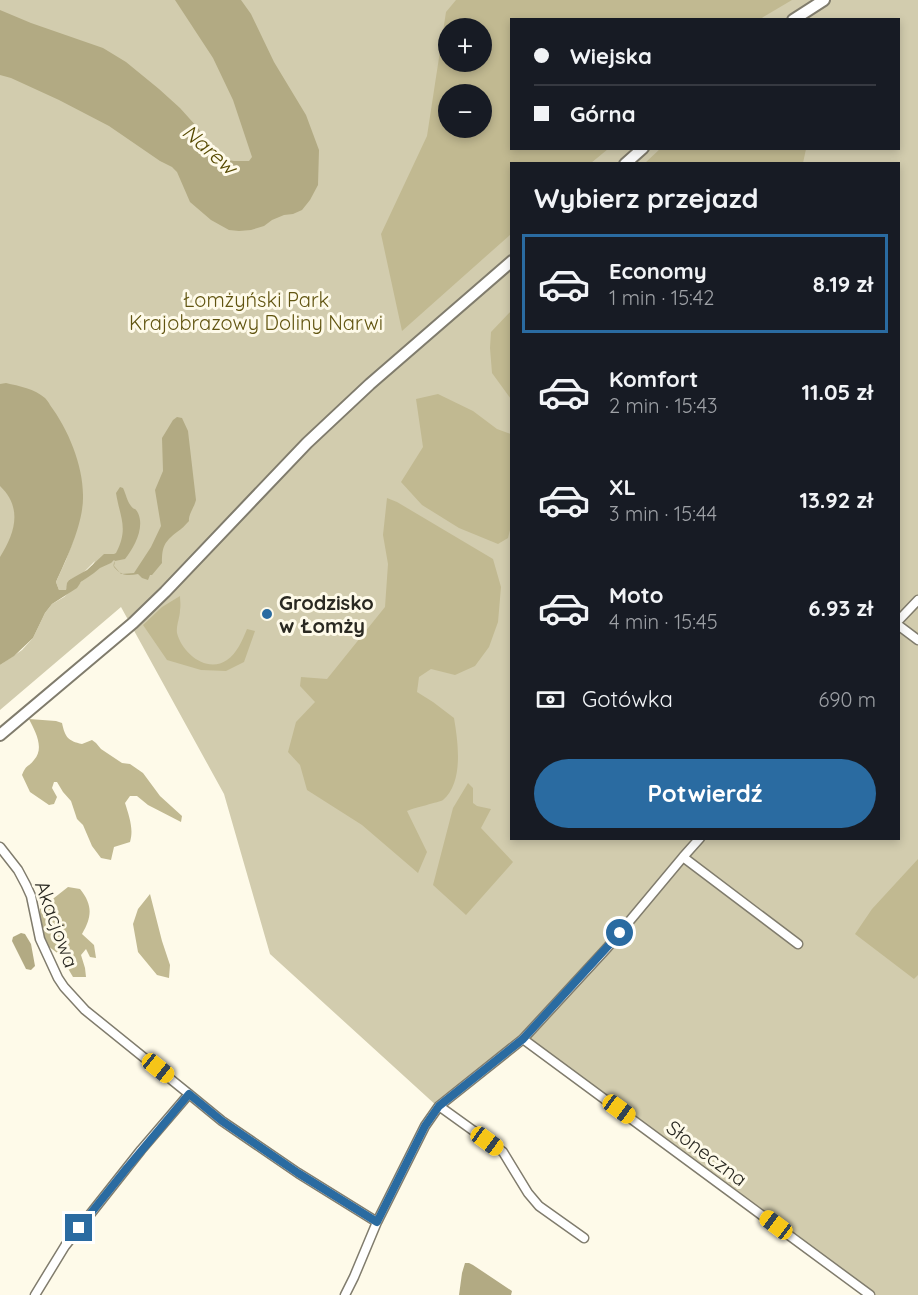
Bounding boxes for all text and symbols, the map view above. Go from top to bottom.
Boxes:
map controls [438,18,492,138]
button: + [438,18,492,72]
text: Wiejska [570,42,652,70]
button: − [438,84,492,138]
text: Górna [570,100,636,128]
water label: Narew [178,118,244,181]
text: Wybierz przejazd [534,181,758,215]
icon: car [537,257,591,311]
text: Economy [609,257,707,285]
text: 8.19 zł [813,270,873,298]
text: 1 min · 15:42 [609,285,714,310]
park label: Łomżyński Park Krajobrazowy Doliny Narwi [129,287,383,335]
icon: car [537,365,591,419]
text: Komfort [609,365,698,393]
text: 11.05 zł [801,378,873,406]
text: 2 min · 15:43 [609,393,718,418]
icon: car [537,473,591,527]
text: XL [609,473,636,501]
text: 13.92 zł [799,486,873,514]
text: 3 min · 15:44 [609,501,717,526]
icon: car [537,581,591,635]
text: Moto [609,581,663,609]
place label: Grodzisko w Łomży [279,590,374,638]
text: 6.93 zł [808,594,873,622]
marker: Grodzisko w Łomży [260,607,274,621]
text: 4 min · 15:45 [609,609,718,634]
icon: cash [534,683,567,716]
text: Gotówka [582,685,673,713]
text: 690 m [818,687,876,712]
button: Potwierdź [534,759,876,828]
street label: Akacjowa [30,877,84,971]
route start [606,919,633,946]
car [138,1050,178,1086]
car [599,1091,639,1127]
street label: Słoneczna [662,1115,752,1191]
car [467,1123,507,1159]
car [756,1207,796,1243]
route end [65,1214,92,1241]

